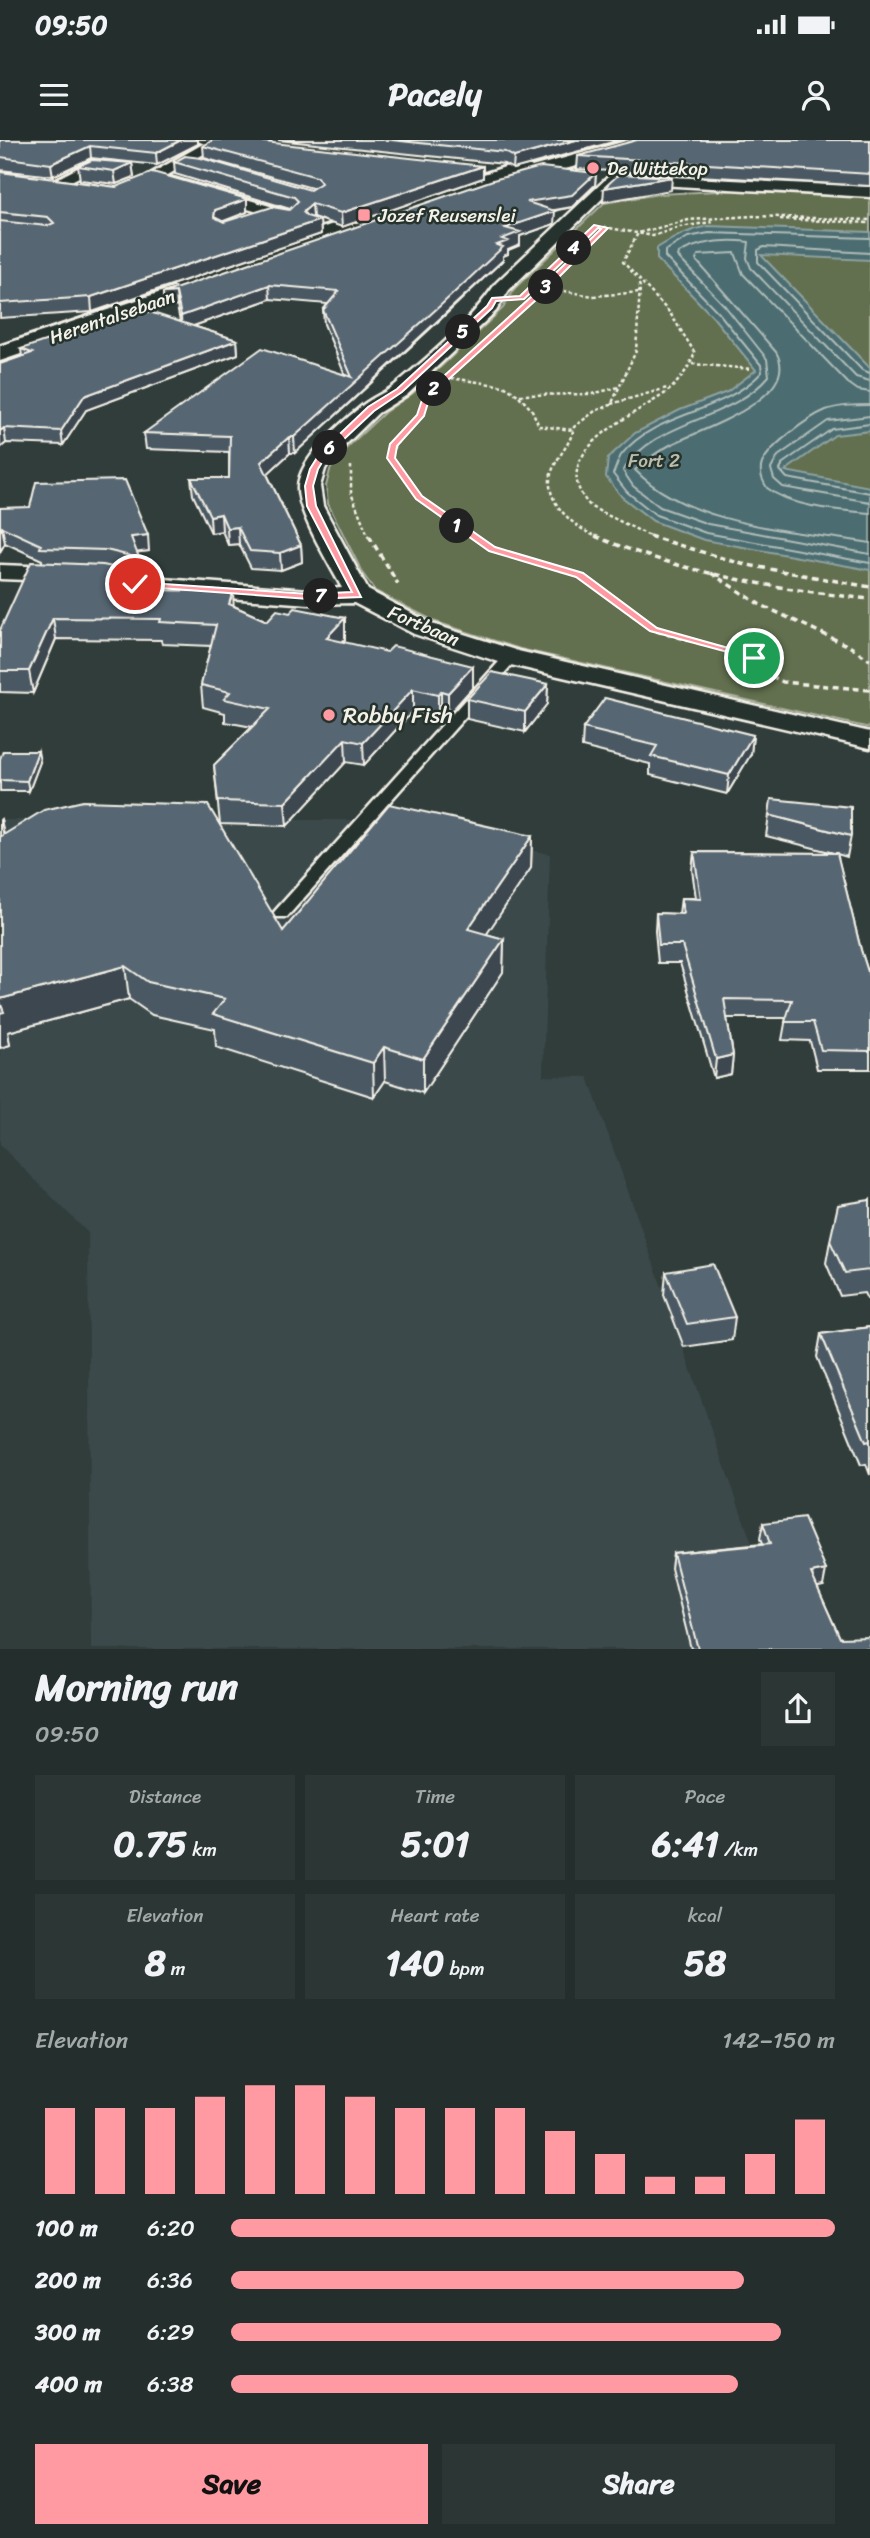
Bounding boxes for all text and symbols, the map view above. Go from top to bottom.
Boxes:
text: 09:50 [35,2,108,48]
text: Pacely [388,66,482,123]
icon: menu [35,76,73,114]
icon: person [797,76,835,114]
place label: De Wittekop [607,152,708,185]
marker: De Wittekop [585,160,601,176]
place label: Jozef Reusenslei [377,199,517,232]
marker: Jozef Reusenslei [356,207,372,223]
pin: 4 [556,230,592,266]
text: 4 [568,231,579,264]
pin: 3 [528,270,564,304]
text: 3 [540,270,551,303]
street label: Herentalsebaan [45,279,180,353]
pin: 5 [446,314,480,350]
text: 5 [457,315,468,348]
pin: 2 [416,372,452,406]
text: 2 [428,372,439,405]
pin: 6 [312,430,348,466]
text: 6 [324,431,335,464]
park label: Fort 2 [628,444,680,477]
pin: 1 [440,508,475,544]
text: 1 [452,509,461,542]
pin [105,554,165,614]
icon: check [116,565,154,603]
pin: 7 [304,578,338,614]
text: 7 [315,579,326,612]
street label: Fortbaan [383,596,465,655]
pin [724,628,784,688]
icon: arrive [735,639,773,677]
place label: Robby Fish [343,695,453,736]
marker: Robby Fish [321,707,337,723]
text: Morning run [35,1654,238,1721]
button: share [761,1672,835,1746]
text: 09:50 [35,1714,99,1755]
text: Distance [129,1780,201,1813]
text: Time [415,1780,455,1813]
text: Pace [685,1780,725,1813]
text: 0.75 [113,1813,187,1875]
text: 5:01 [400,1813,470,1875]
text: 6:41 [652,1813,719,1875]
text: km [187,1833,217,1866]
text: /km [719,1833,758,1866]
text: Elevation [127,1899,203,1932]
text: Heart rate [390,1899,480,1932]
text: kcal [688,1899,722,1932]
text: 8 [145,1932,166,1994]
text: 140 [385,1932,445,1994]
text: 58 [684,1932,726,1994]
text: m [166,1952,185,1985]
text: bpm [445,1952,485,1985]
text: Elevation [35,2020,128,2061]
text: 142–150 m [722,2020,835,2061]
text: 100 m [35,2208,98,2249]
text: 6:20 [147,2208,195,2249]
text: 200 m [35,2260,101,2301]
text: 6:36 [147,2260,193,2301]
text: 300 m [35,2312,100,2353]
text: 6:29 [147,2312,194,2353]
text: 400 m [35,2364,102,2405]
text: 6:38 [147,2364,194,2405]
button: Save [35,2444,428,2524]
button: Share [442,2444,835,2524]

